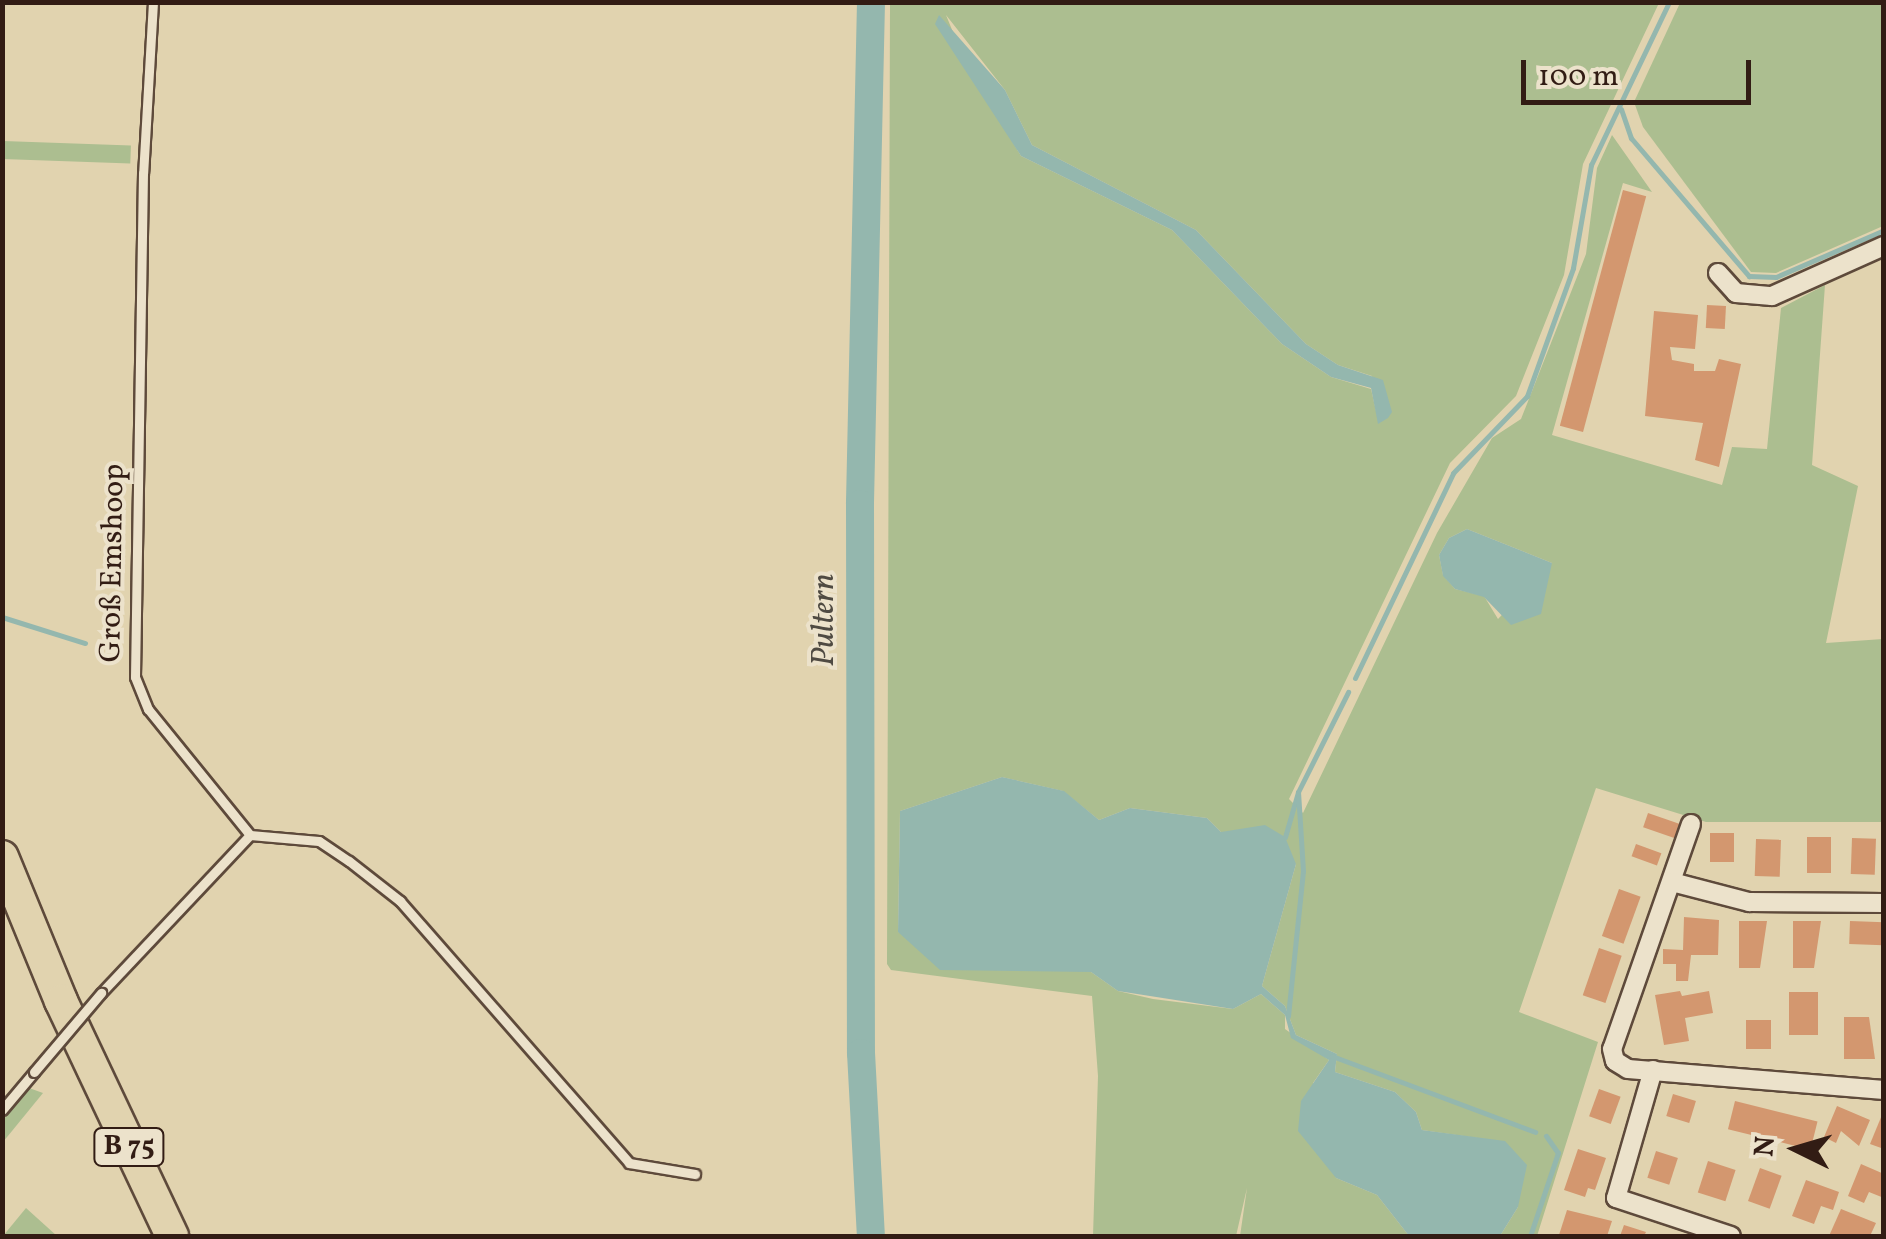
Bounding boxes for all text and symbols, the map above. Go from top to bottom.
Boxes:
scale bar [1526,40,1756,102]
text: 100 m [1538,56,1619,98]
street label: Groß Emshoop [93,463,133,663]
water label: Pultern [806,574,844,666]
north arrow [1746,1099,1846,1199]
road number: B 75 [92,1124,166,1170]
text: N [1745,1135,1786,1158]

